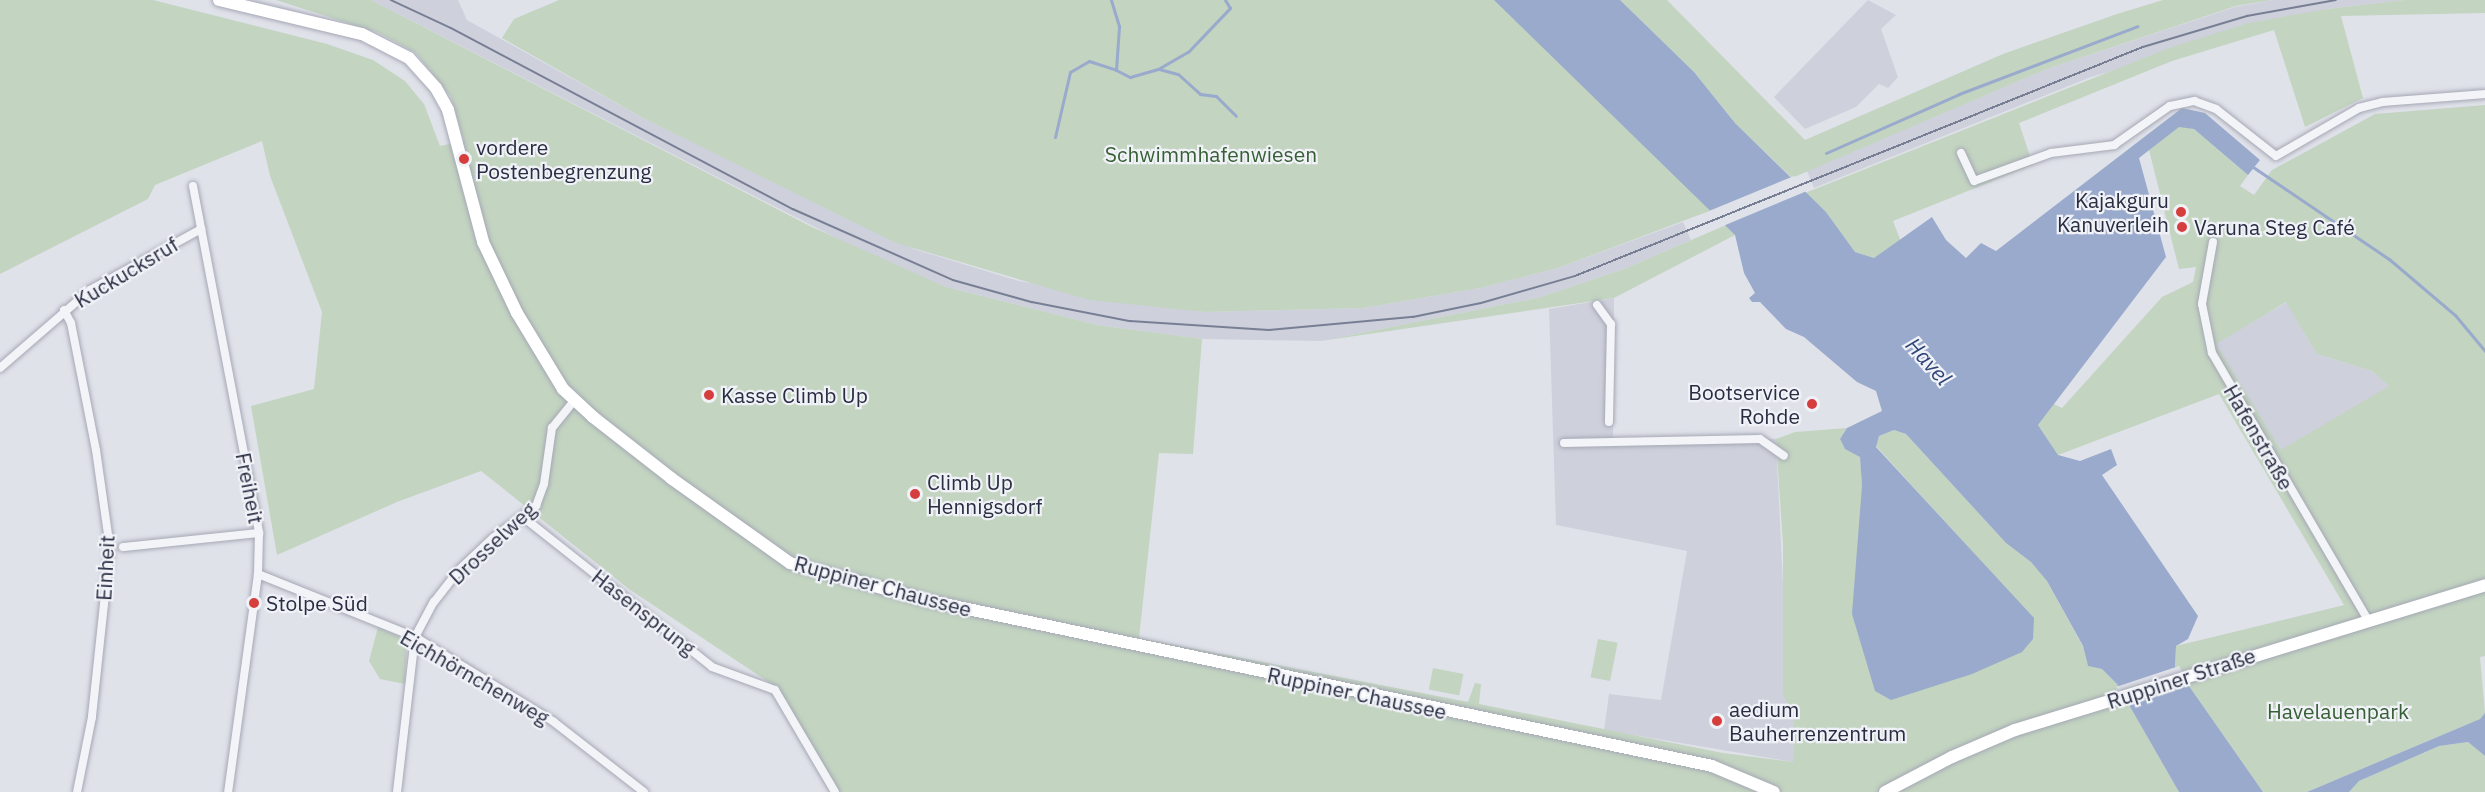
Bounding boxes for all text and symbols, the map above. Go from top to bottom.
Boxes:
place label: vordere Postenbegrenzung [476,134,651,184]
park label: Schwimmhafenwiesen [1105,141,1317,167]
marker: vordere Postenbegrenzung [457,152,471,166]
place label: Kajakguru Kanuverleih [2057,187,2169,237]
marker: Kajakguru Kanuverleih [2174,205,2188,219]
place label: Varuna Steg Café [2194,214,2355,240]
marker: Varuna Steg Café [2175,220,2189,234]
street label: Kuckucksruf [70,231,182,313]
water label: Havel [1901,332,1957,390]
place label: Bootservice Rohde [1688,379,1800,429]
street label: Hafenstraße [2219,380,2299,494]
place label: Kasse Climb Up [721,382,868,408]
marker: Kasse Climb Up [702,388,716,402]
marker: Bootservice Rohde [1805,397,1819,411]
street label: Freiheit [231,450,269,526]
place label: Climb Up Hennigsdorf [927,469,1042,519]
marker: Climb Up Hennigsdorf [908,487,922,501]
street label: Drosselweg [443,496,541,590]
street label: Einheit [91,535,119,601]
street label: Ruppiner Chaussee [792,550,974,622]
street label: Hasensprung [587,564,701,660]
place label: Stolpe Süd [266,590,368,616]
marker: Stolpe Süd [247,596,261,610]
street label: Eichhörnchenweg [396,624,554,730]
street label: Ruppiner Straße [2104,642,2258,714]
street label: Ruppiner Chaussee [1265,662,1449,724]
place label: aedium Bauherrenzentrum [1729,696,1906,746]
park label: Havelauenpark [2267,698,2409,724]
marker: aedium Bauherrenzentrum [1710,714,1724,728]

